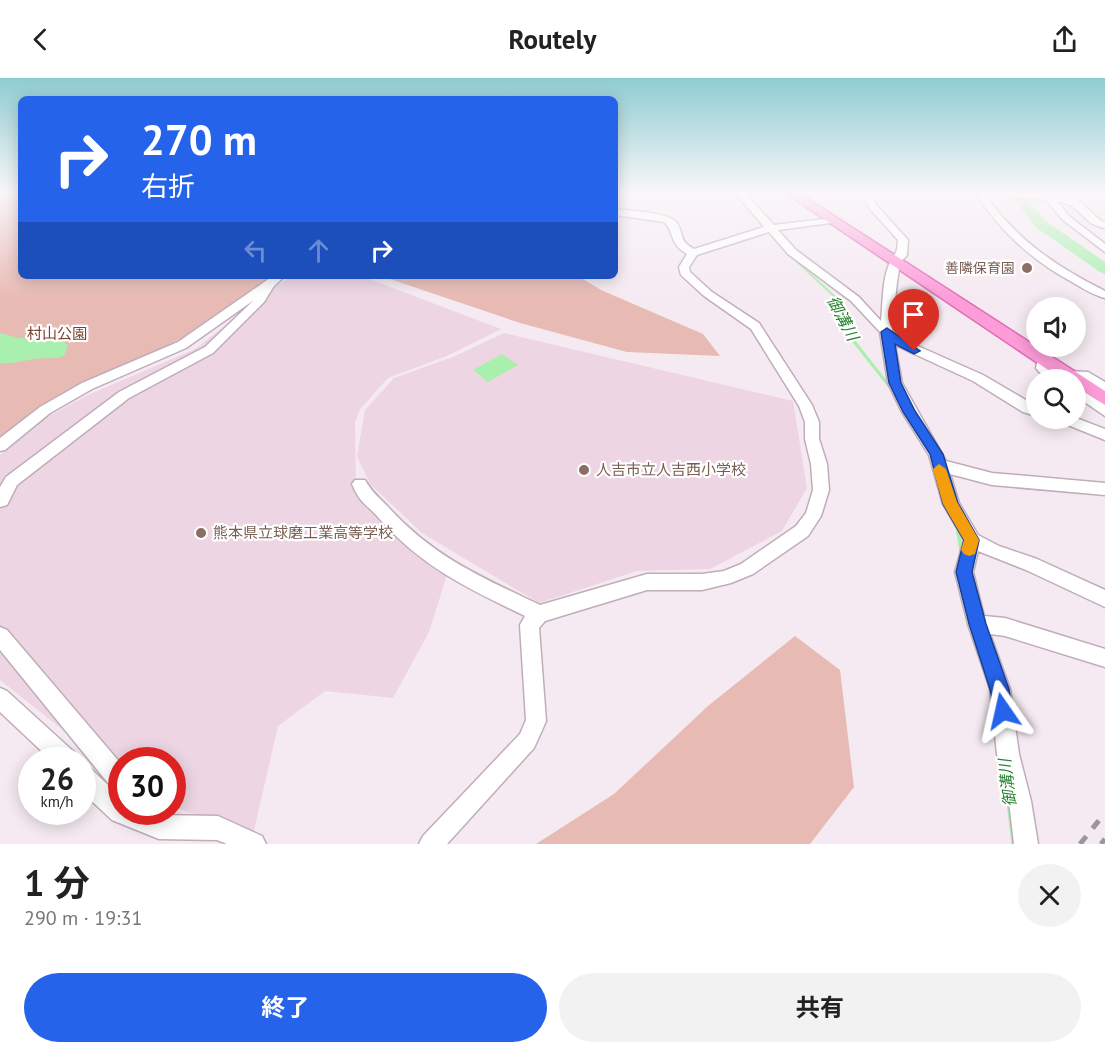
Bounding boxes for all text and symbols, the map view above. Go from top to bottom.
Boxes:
text: Routely [509,22,596,56]
icon: back [24,23,57,56]
icon: share [1048,23,1081,56]
text: 270 m [141,112,257,167]
icon: right [42,120,120,198]
text: 右折 [141,169,195,203]
icon: left [239,234,272,267]
icon: ahead [302,234,335,267]
icon: right [365,234,398,267]
place label: 善隣保育園 [945,259,1015,277]
marker: 善隣保育園 [1020,261,1034,275]
pin [888,289,939,351]
water label: 御溝川 [823,292,864,346]
map controls [1026,297,1086,429]
button: sound [1026,297,1086,357]
icon: arrive [897,298,930,331]
park label: 村山公園 [27,324,87,343]
button: search [1026,369,1086,429]
place label: 人吉市立人吉西小学校 [596,460,746,479]
marker: 人吉市立人吉西小学校 [577,463,591,477]
place label: 熊本県立球磨工業高等学校 [213,523,393,542]
marker: 熊本県立球磨工業高等学校 [194,526,208,540]
position arrow [971,679,1035,743]
speed limit sign: 30 [108,747,186,825]
water label: 御溝川 [994,756,1020,808]
text: 26 [40,759,74,798]
text: km/h [41,792,73,811]
text: 1 分 [24,859,90,906]
button: close [1018,864,1081,927]
text: 290 m · 19:31 [24,905,142,931]
button: 終了 [24,973,547,1042]
button: 共有 [559,973,1081,1042]

